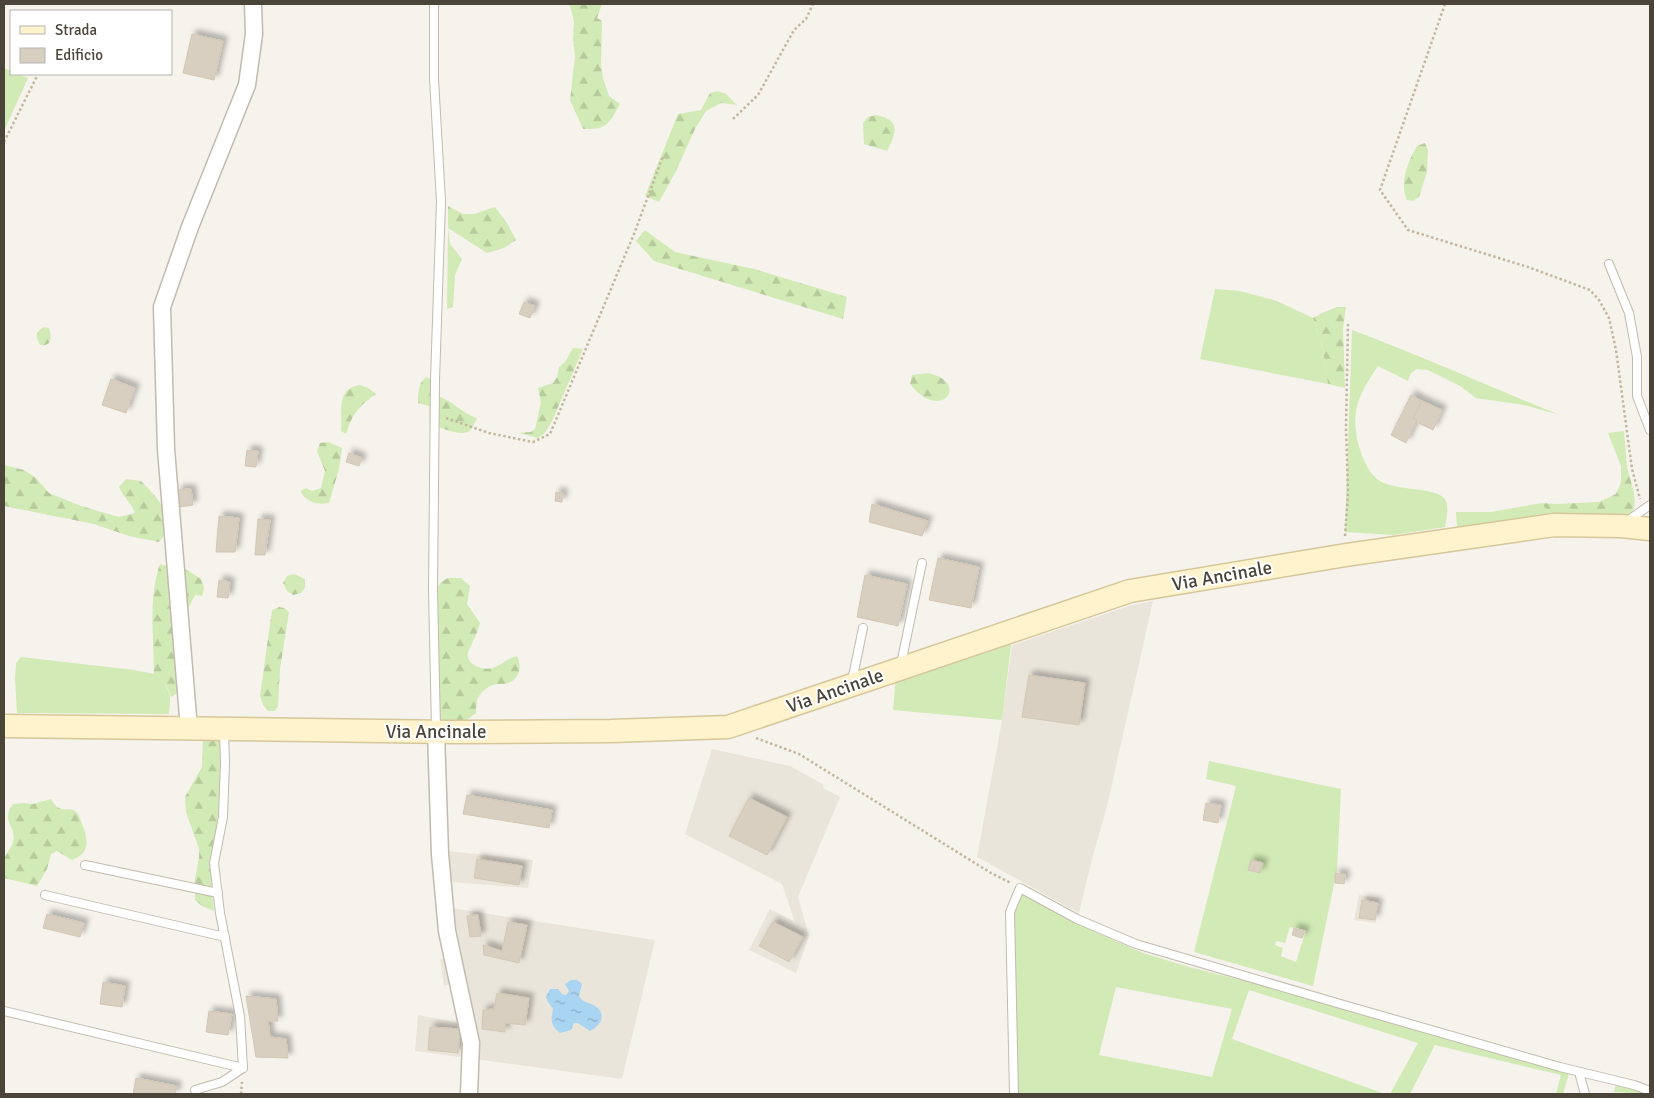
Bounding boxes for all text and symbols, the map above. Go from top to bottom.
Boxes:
legend [10,10,172,75]
text: Strada [55,21,97,39]
text: Edificio [55,46,103,64]
street label: Via Ancinale [1170,555,1274,597]
street label: Via Ancinale [783,663,887,719]
street label: Via Ancinale [385,720,487,744]

